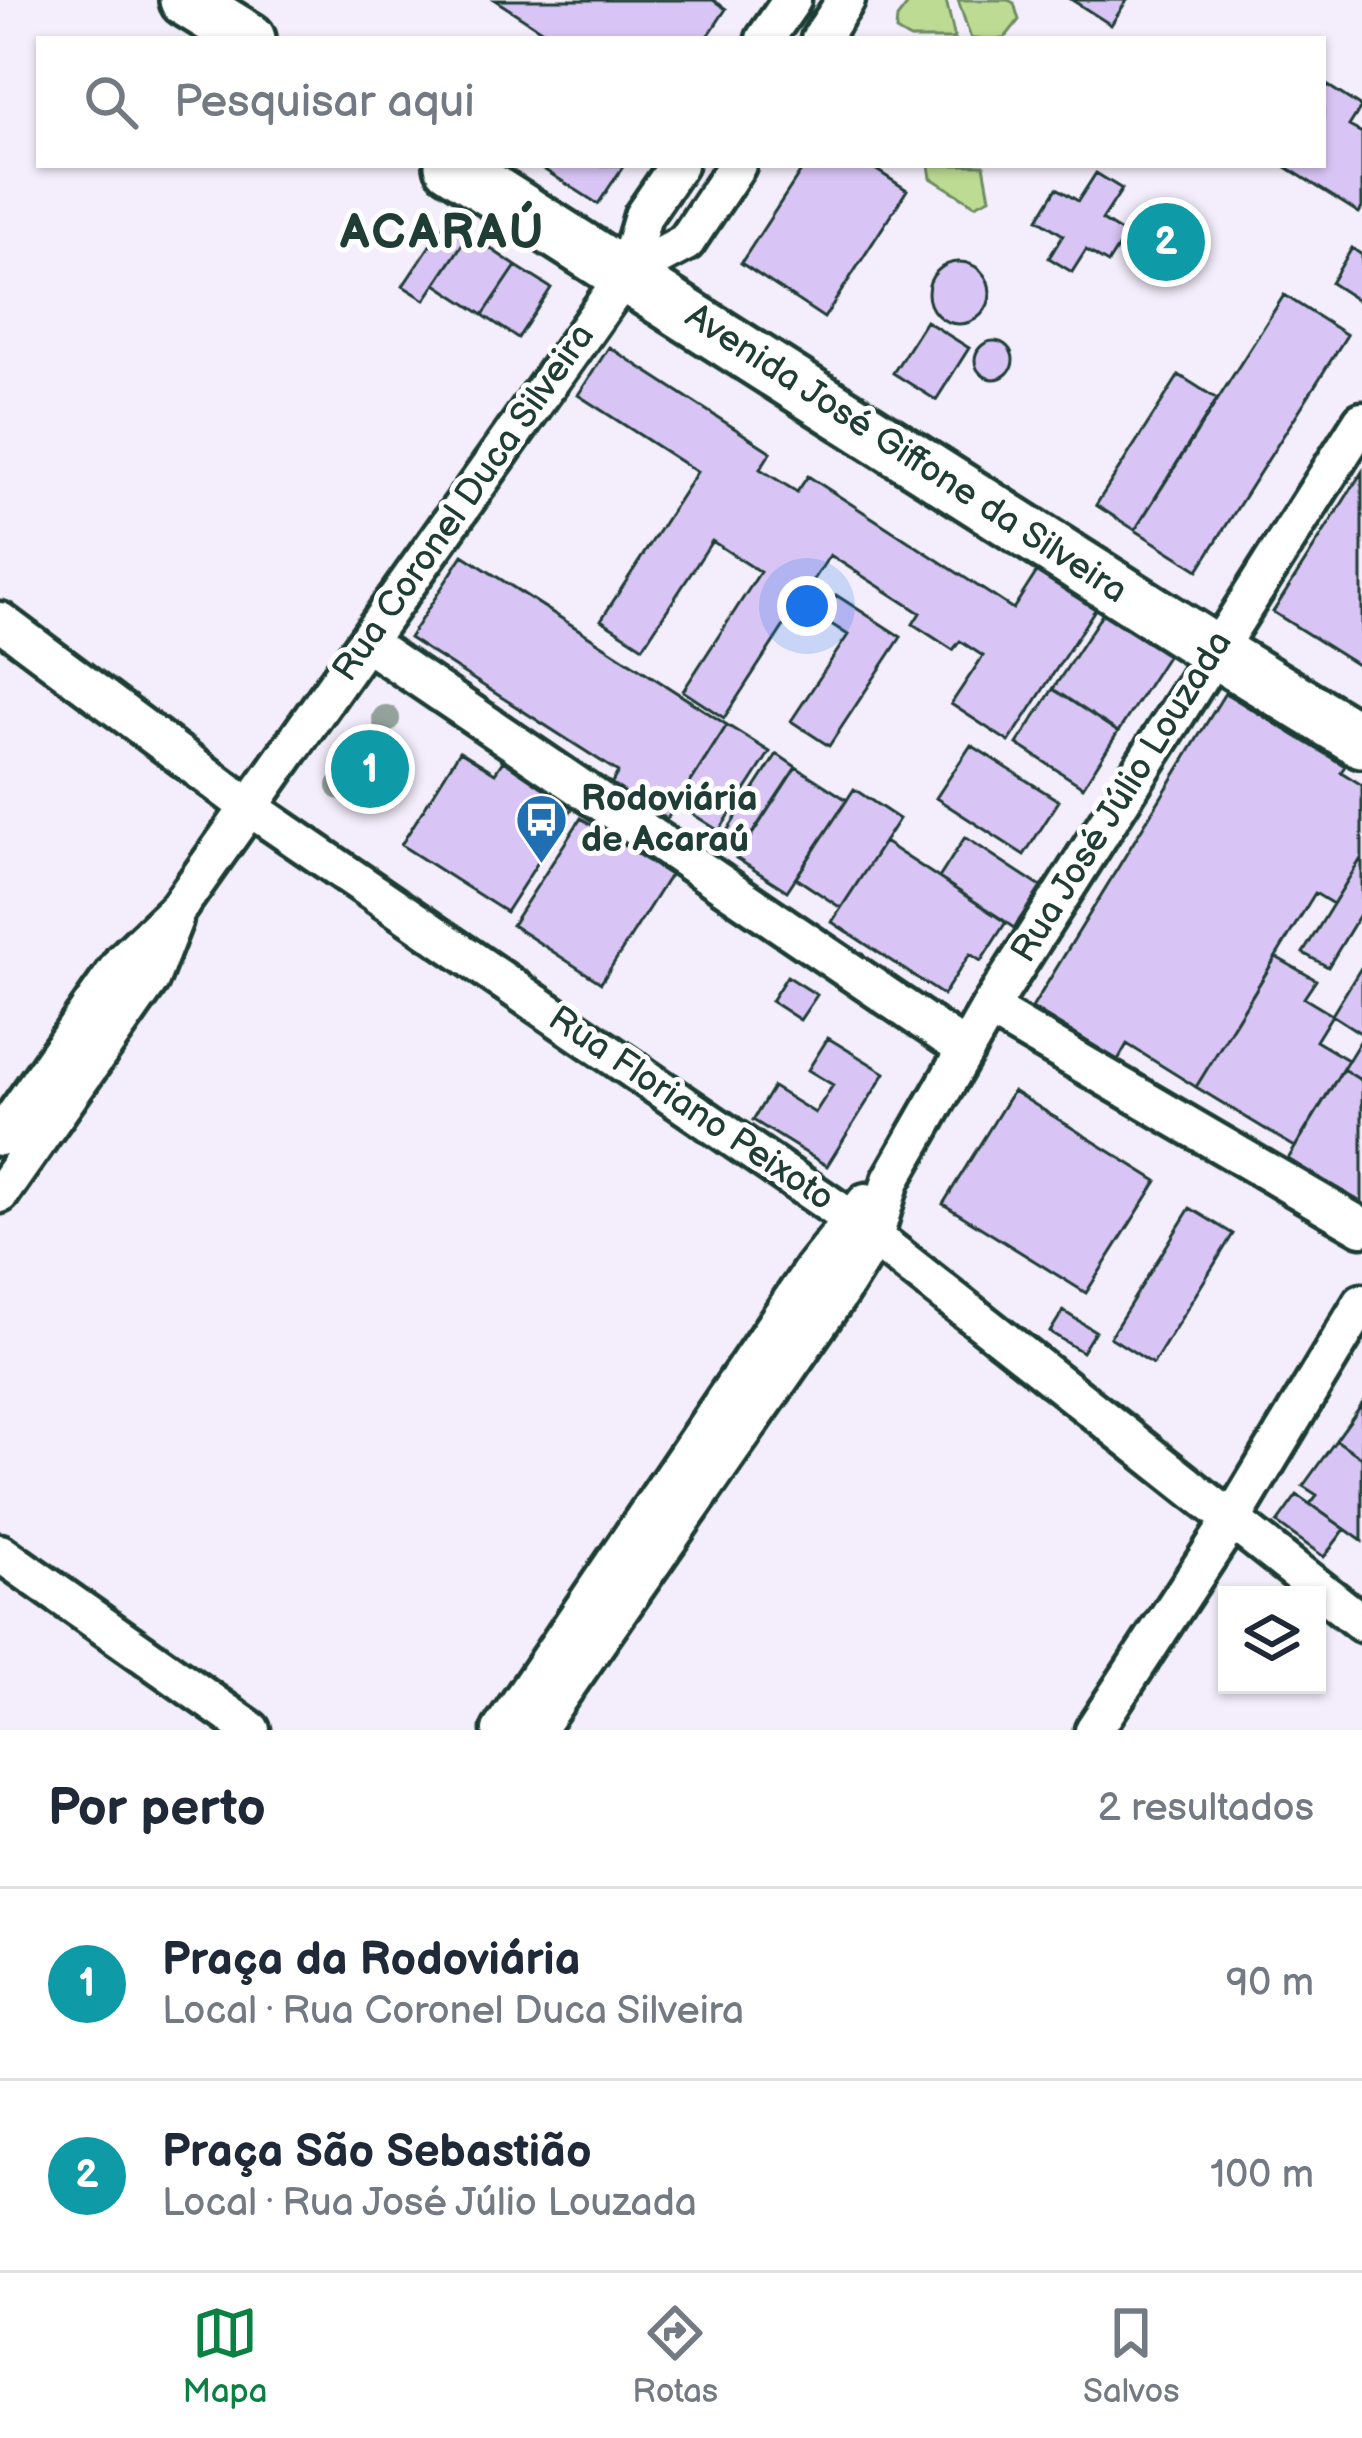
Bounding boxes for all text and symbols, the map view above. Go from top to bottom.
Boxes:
search box [36,36,1326,168]
icon: search [78,69,144,135]
text: Pesquisar aqui [174,75,475,130]
pin: 2 [1127,197,1205,287]
district label: ACARAÚ [339,200,546,262]
street label: Avenida José Giffone da Silveira [677,295,1135,613]
street label: Rua Coronel Duca Silveira [324,316,604,690]
your location [777,576,837,636]
street label: Rua José Júlio Louzada [1002,623,1242,971]
pin: 1 [331,724,409,814]
place label: Rodoviária de Acaraú [581,778,758,862]
bus stop icon: Rodoviária de Acaraú [514,792,570,866]
street label: Rua Floriano Peixoto [540,998,842,1220]
map controls [1218,1586,1326,1694]
button: layers [1218,1586,1326,1694]
text: Por perto [48,1778,266,1839]
text: 2 resultados [1098,1785,1314,1832]
text: Praça da Rodoviária [162,1933,580,1988]
text: 1 [79,1960,95,2007]
text: 90 m [1226,1960,1314,2007]
text: Local · Rua Coronel Duca Silveira [162,1988,744,2035]
text: Praça São Sebastião [162,2125,592,2180]
text: 2 [75,2152,99,2199]
text: 100 m [1210,2152,1314,2199]
text: Local · Rua José Júlio Louzada [162,2180,697,2227]
tab: Mapa [182,2300,267,2412]
tab: Rotas [632,2300,718,2412]
tab: Salvos [1083,2300,1180,2412]

